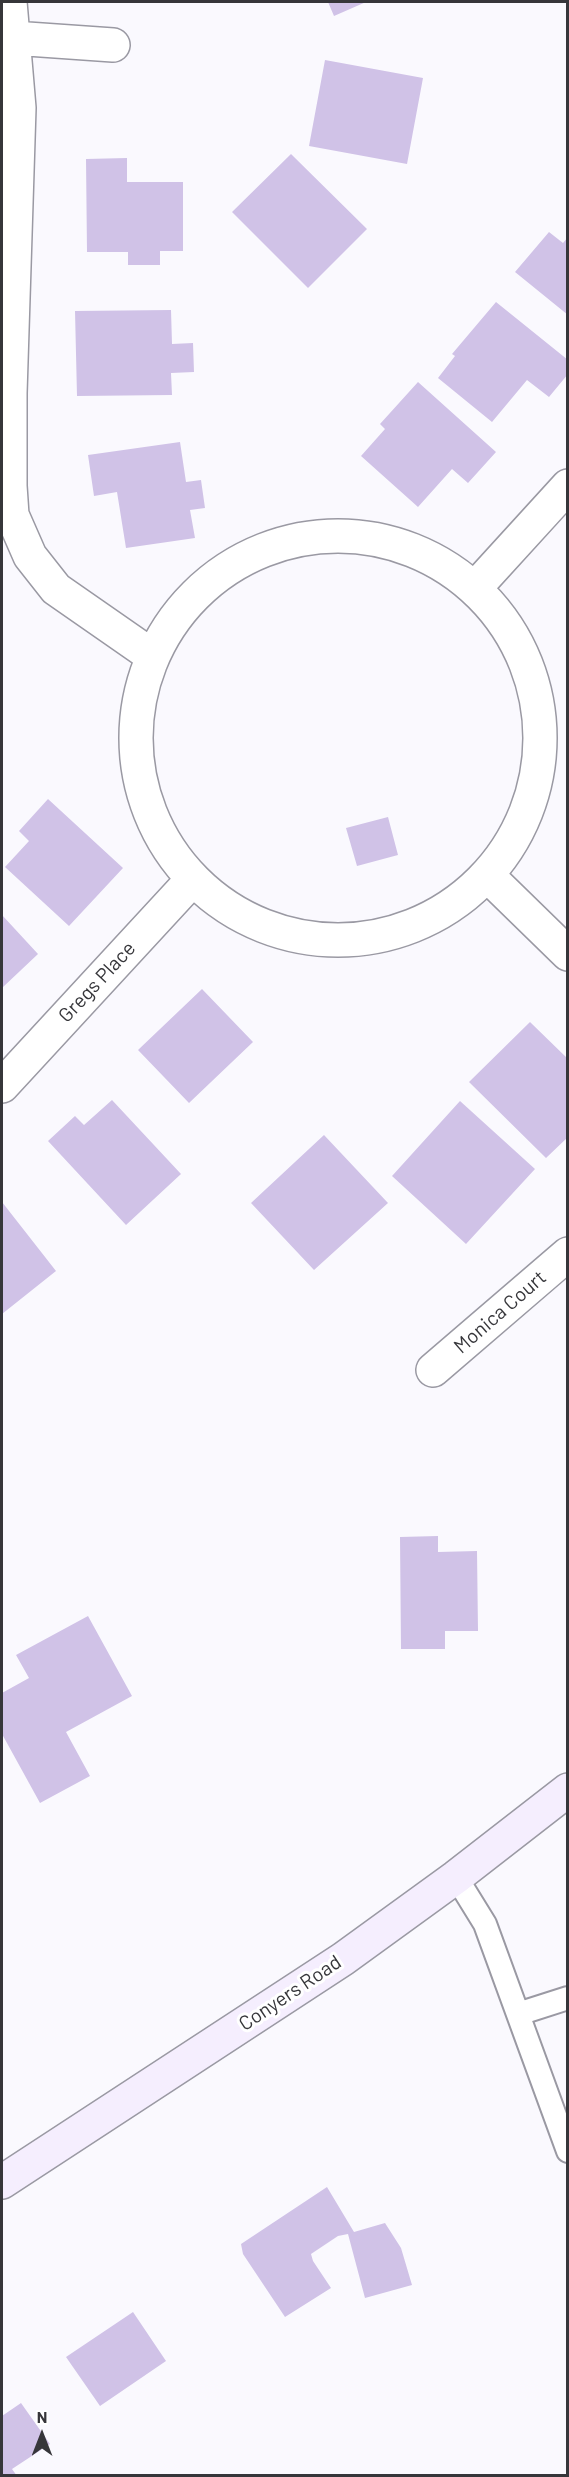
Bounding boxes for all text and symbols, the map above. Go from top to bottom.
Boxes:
street label: Gregs Place [53,937,141,1027]
street label: Monica Court [449,1265,551,1359]
street label: Conyers Road [234,1950,346,2036]
north arrow [12,2405,72,2465]
text: N [37,2407,47,2426]

